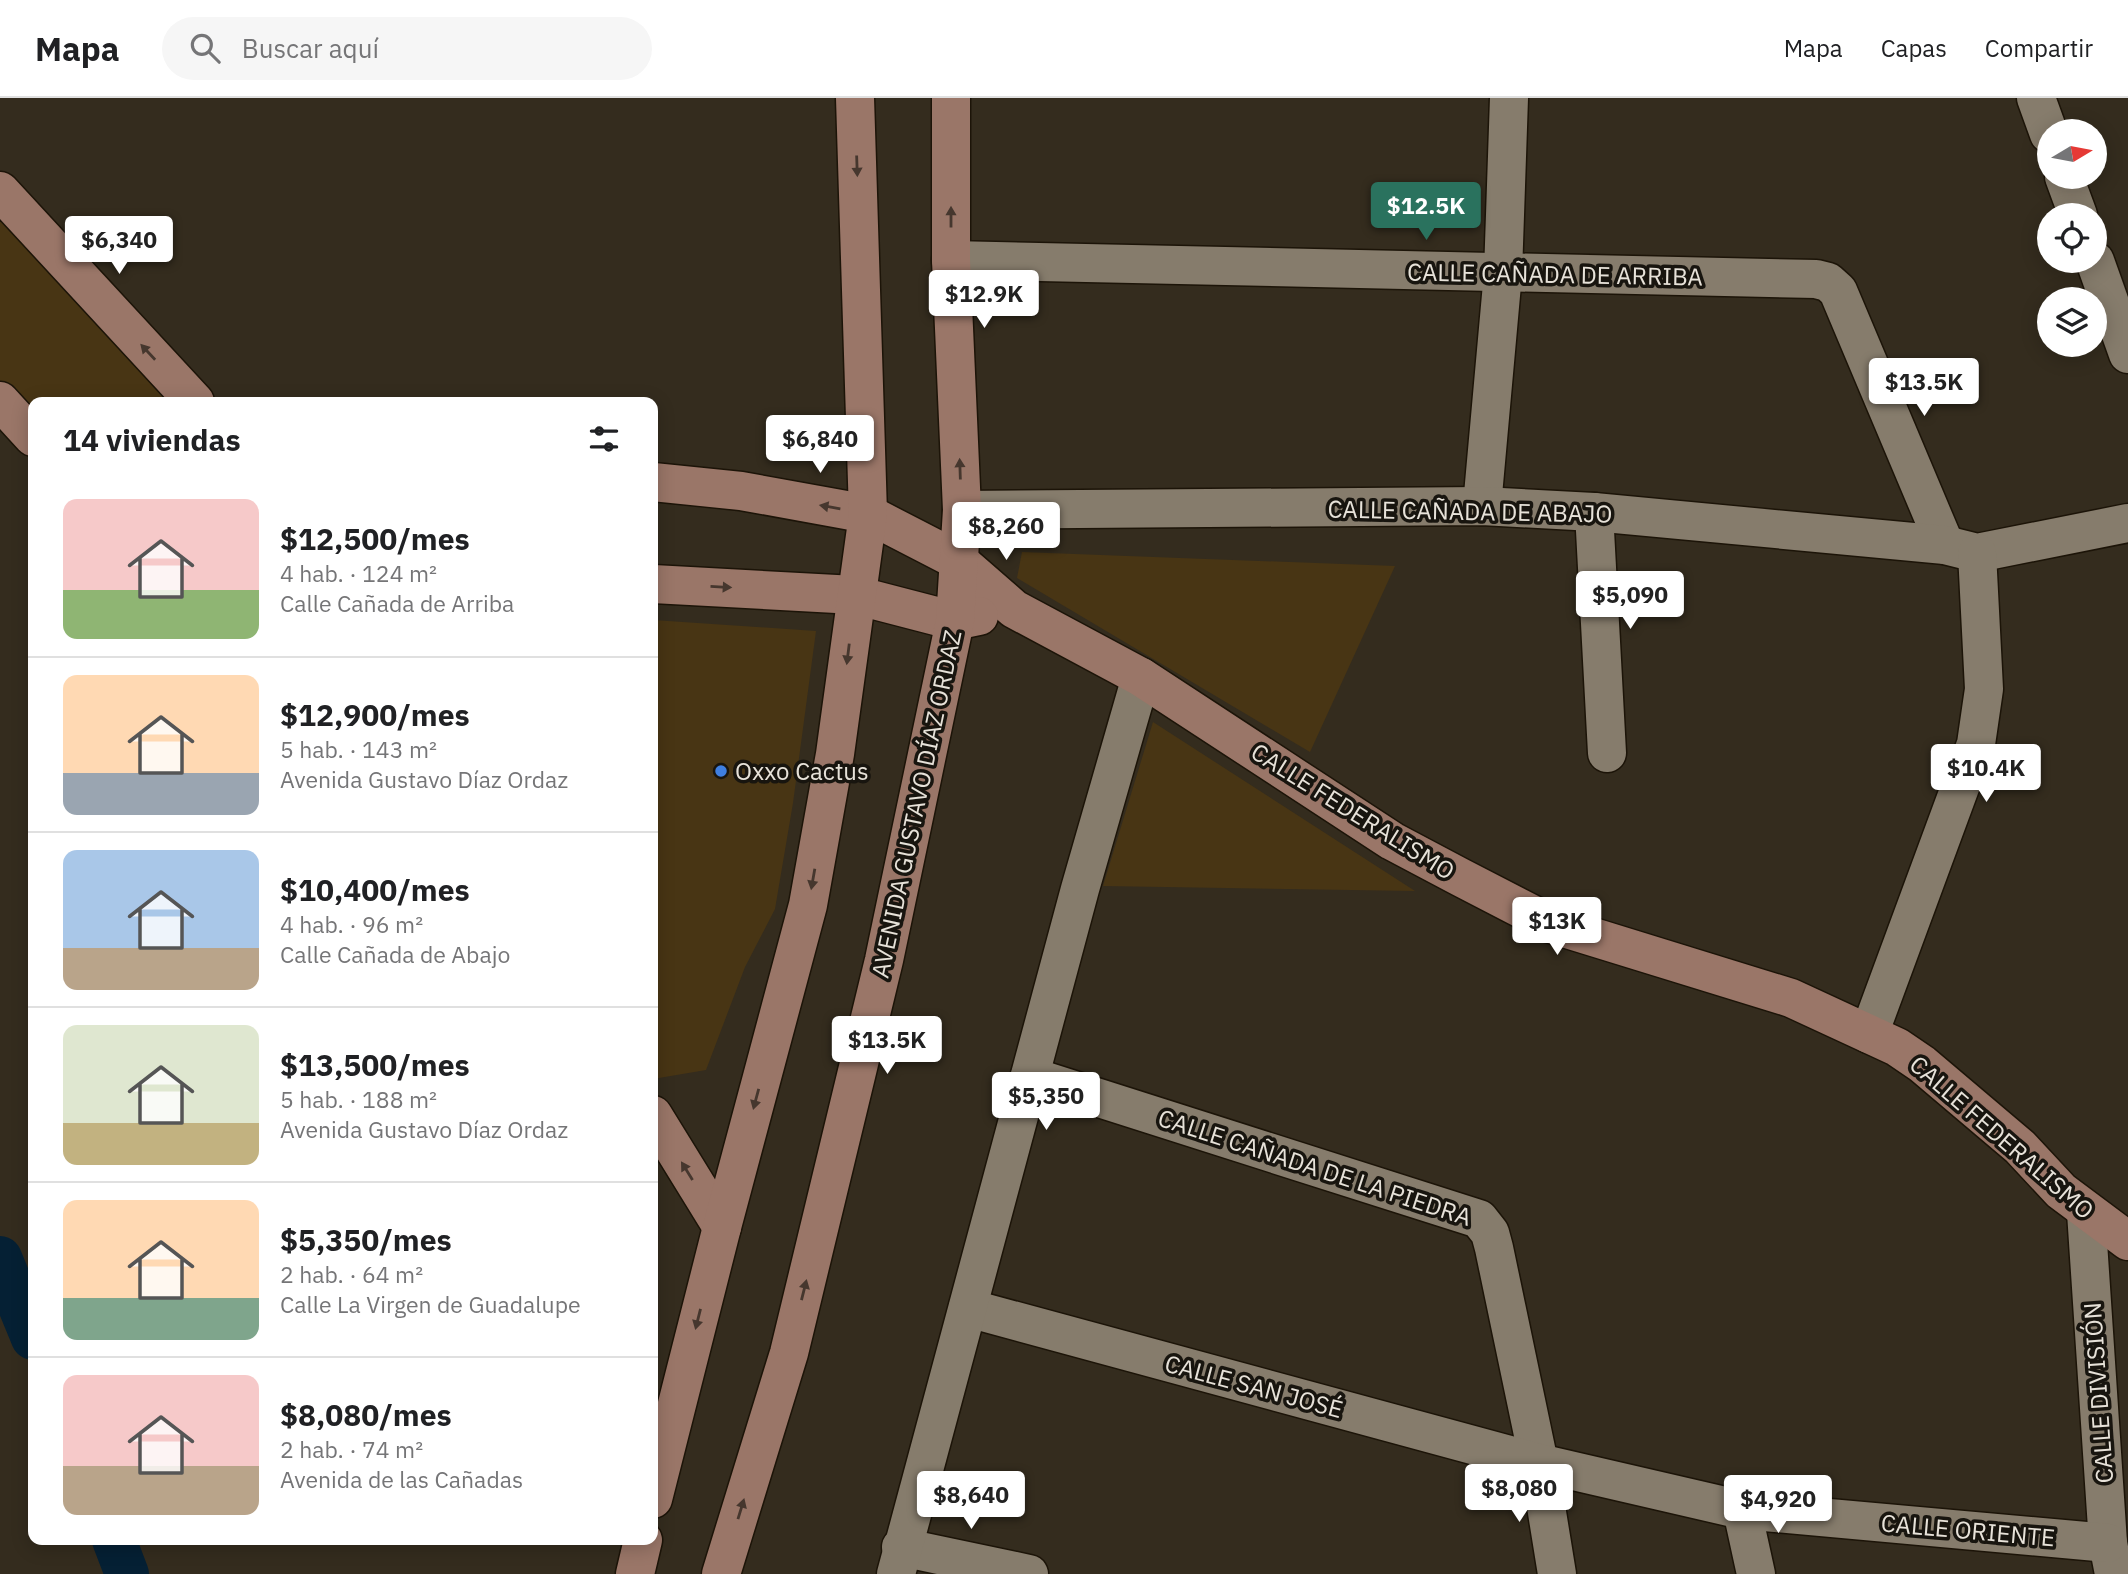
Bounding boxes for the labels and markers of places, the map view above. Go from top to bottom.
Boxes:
pin: $12.5K [1369,183,1483,242]
pin: $6,340 [62,216,176,276]
pin: $12.9K [927,271,1041,330]
pin: $13.5K [1867,358,1981,418]
pin: $6,840 [763,416,877,475]
pin: $8,260 [949,503,1063,562]
pin: $5,090 [1573,572,1687,631]
pin: $10.4K [1929,744,2043,804]
place label: Oxxo Cactus [735,755,869,787]
marker: Oxxo Cactus [713,763,729,779]
pin: $13K [1516,898,1598,957]
pin: $13.5K [830,1016,944,1076]
pin: $5,350 [989,1072,1103,1132]
pin: $8,080 [1462,1464,1576,1524]
pin: $8,640 [914,1472,1028,1531]
pin: $4,920 [1721,1476,1835,1535]

